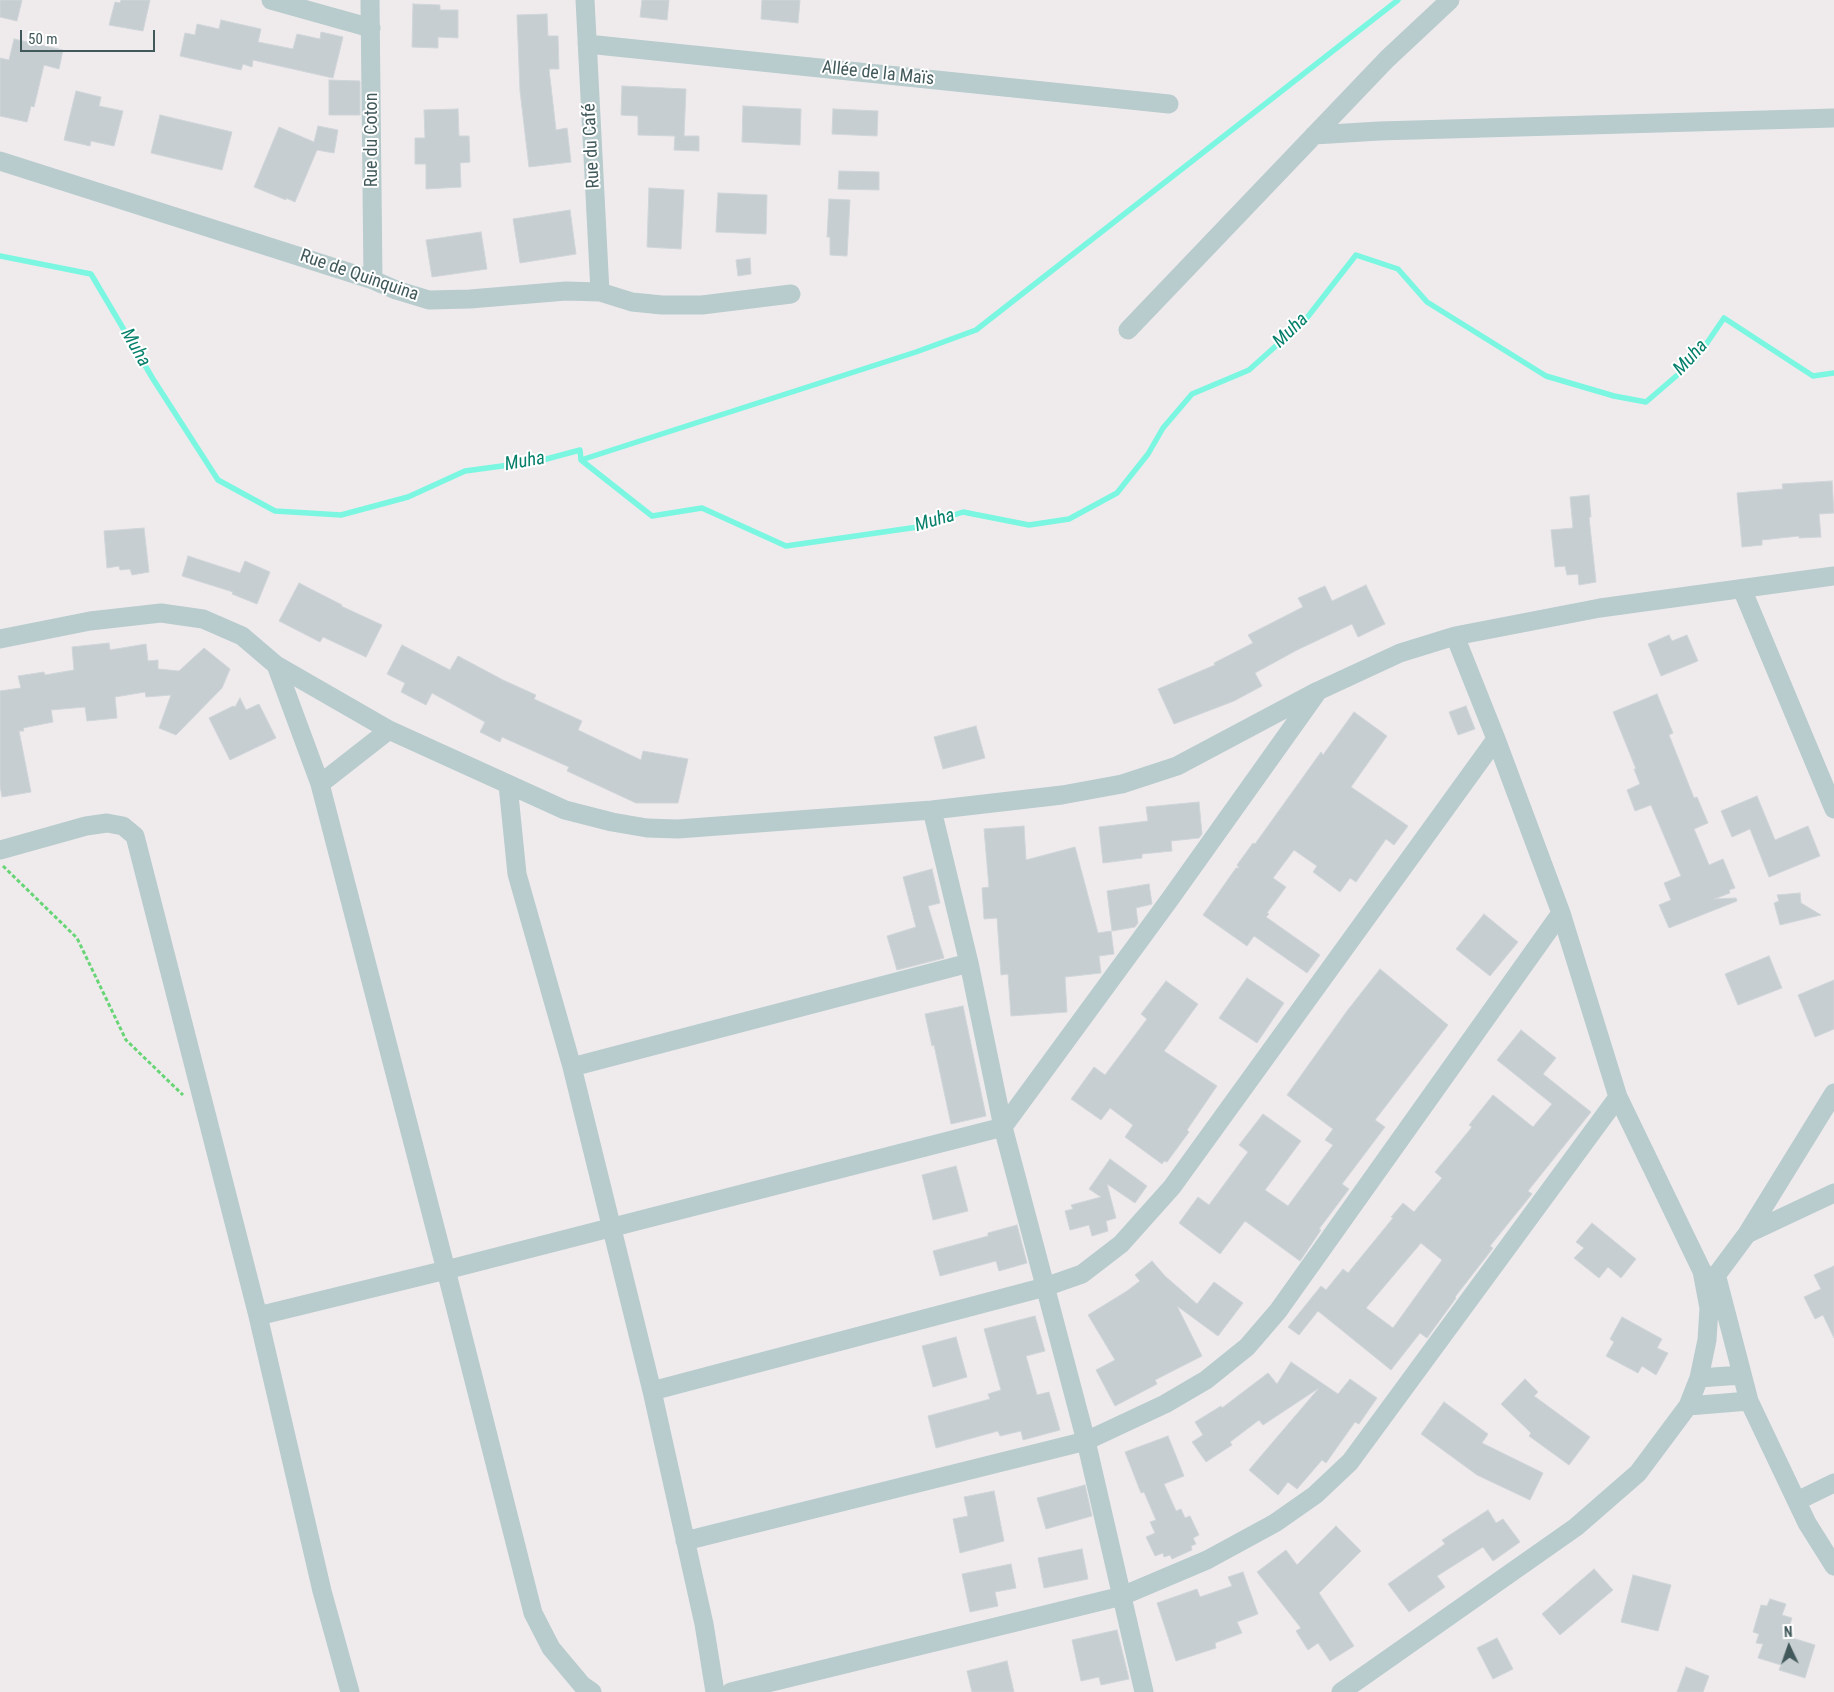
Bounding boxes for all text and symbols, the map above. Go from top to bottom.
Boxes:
scale bar [22,20,158,52]
text: 50 m [28,30,58,48]
street label: Allée de la Maïs [821,57,935,91]
street label: Rue du Coton [361,93,383,187]
street label: Rue du Café [579,103,605,189]
street label: Rue de Quinquina [297,246,421,306]
water label: Muha [1268,309,1314,353]
water label: Muha [115,325,155,371]
water label: Muha [1669,335,1713,381]
water label: Muha [503,447,547,477]
water label: Muha [912,504,958,538]
north arrow [1764,1622,1814,1672]
text: N [1784,1624,1793,1640]

